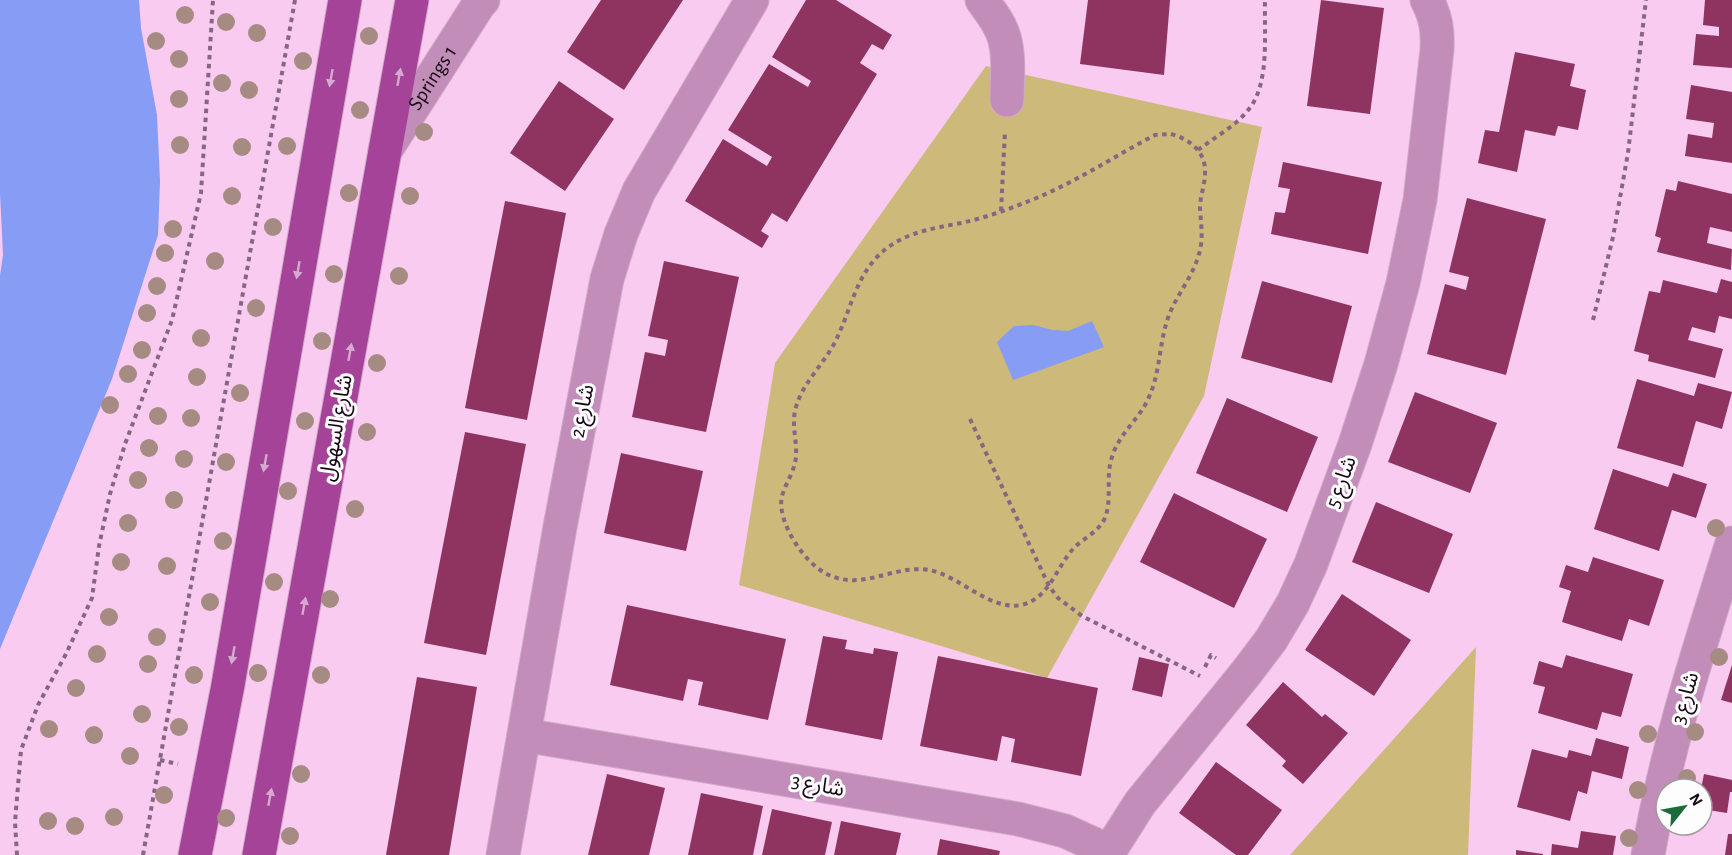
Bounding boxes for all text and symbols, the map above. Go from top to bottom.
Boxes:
street label: Springs 1 [404,42,460,114]
one-way arrow [394,67,403,86]
one-way arrow [326,69,335,88]
one-way arrow [293,261,302,280]
one-way arrow [345,342,354,361]
street label: شارع السهول [316,373,360,484]
street label: شارع 2 [567,383,601,440]
one-way arrow [261,453,270,472]
street label: شارع 5 [1322,453,1364,512]
one-way arrow [300,596,309,615]
one-way arrow [228,646,237,665]
street label: شارع 3 [1668,670,1706,728]
street label: شارع 3 [789,770,846,804]
north arrow [1654,777,1714,837]
one-way arrow [266,788,275,807]
text: N [1686,791,1706,809]

